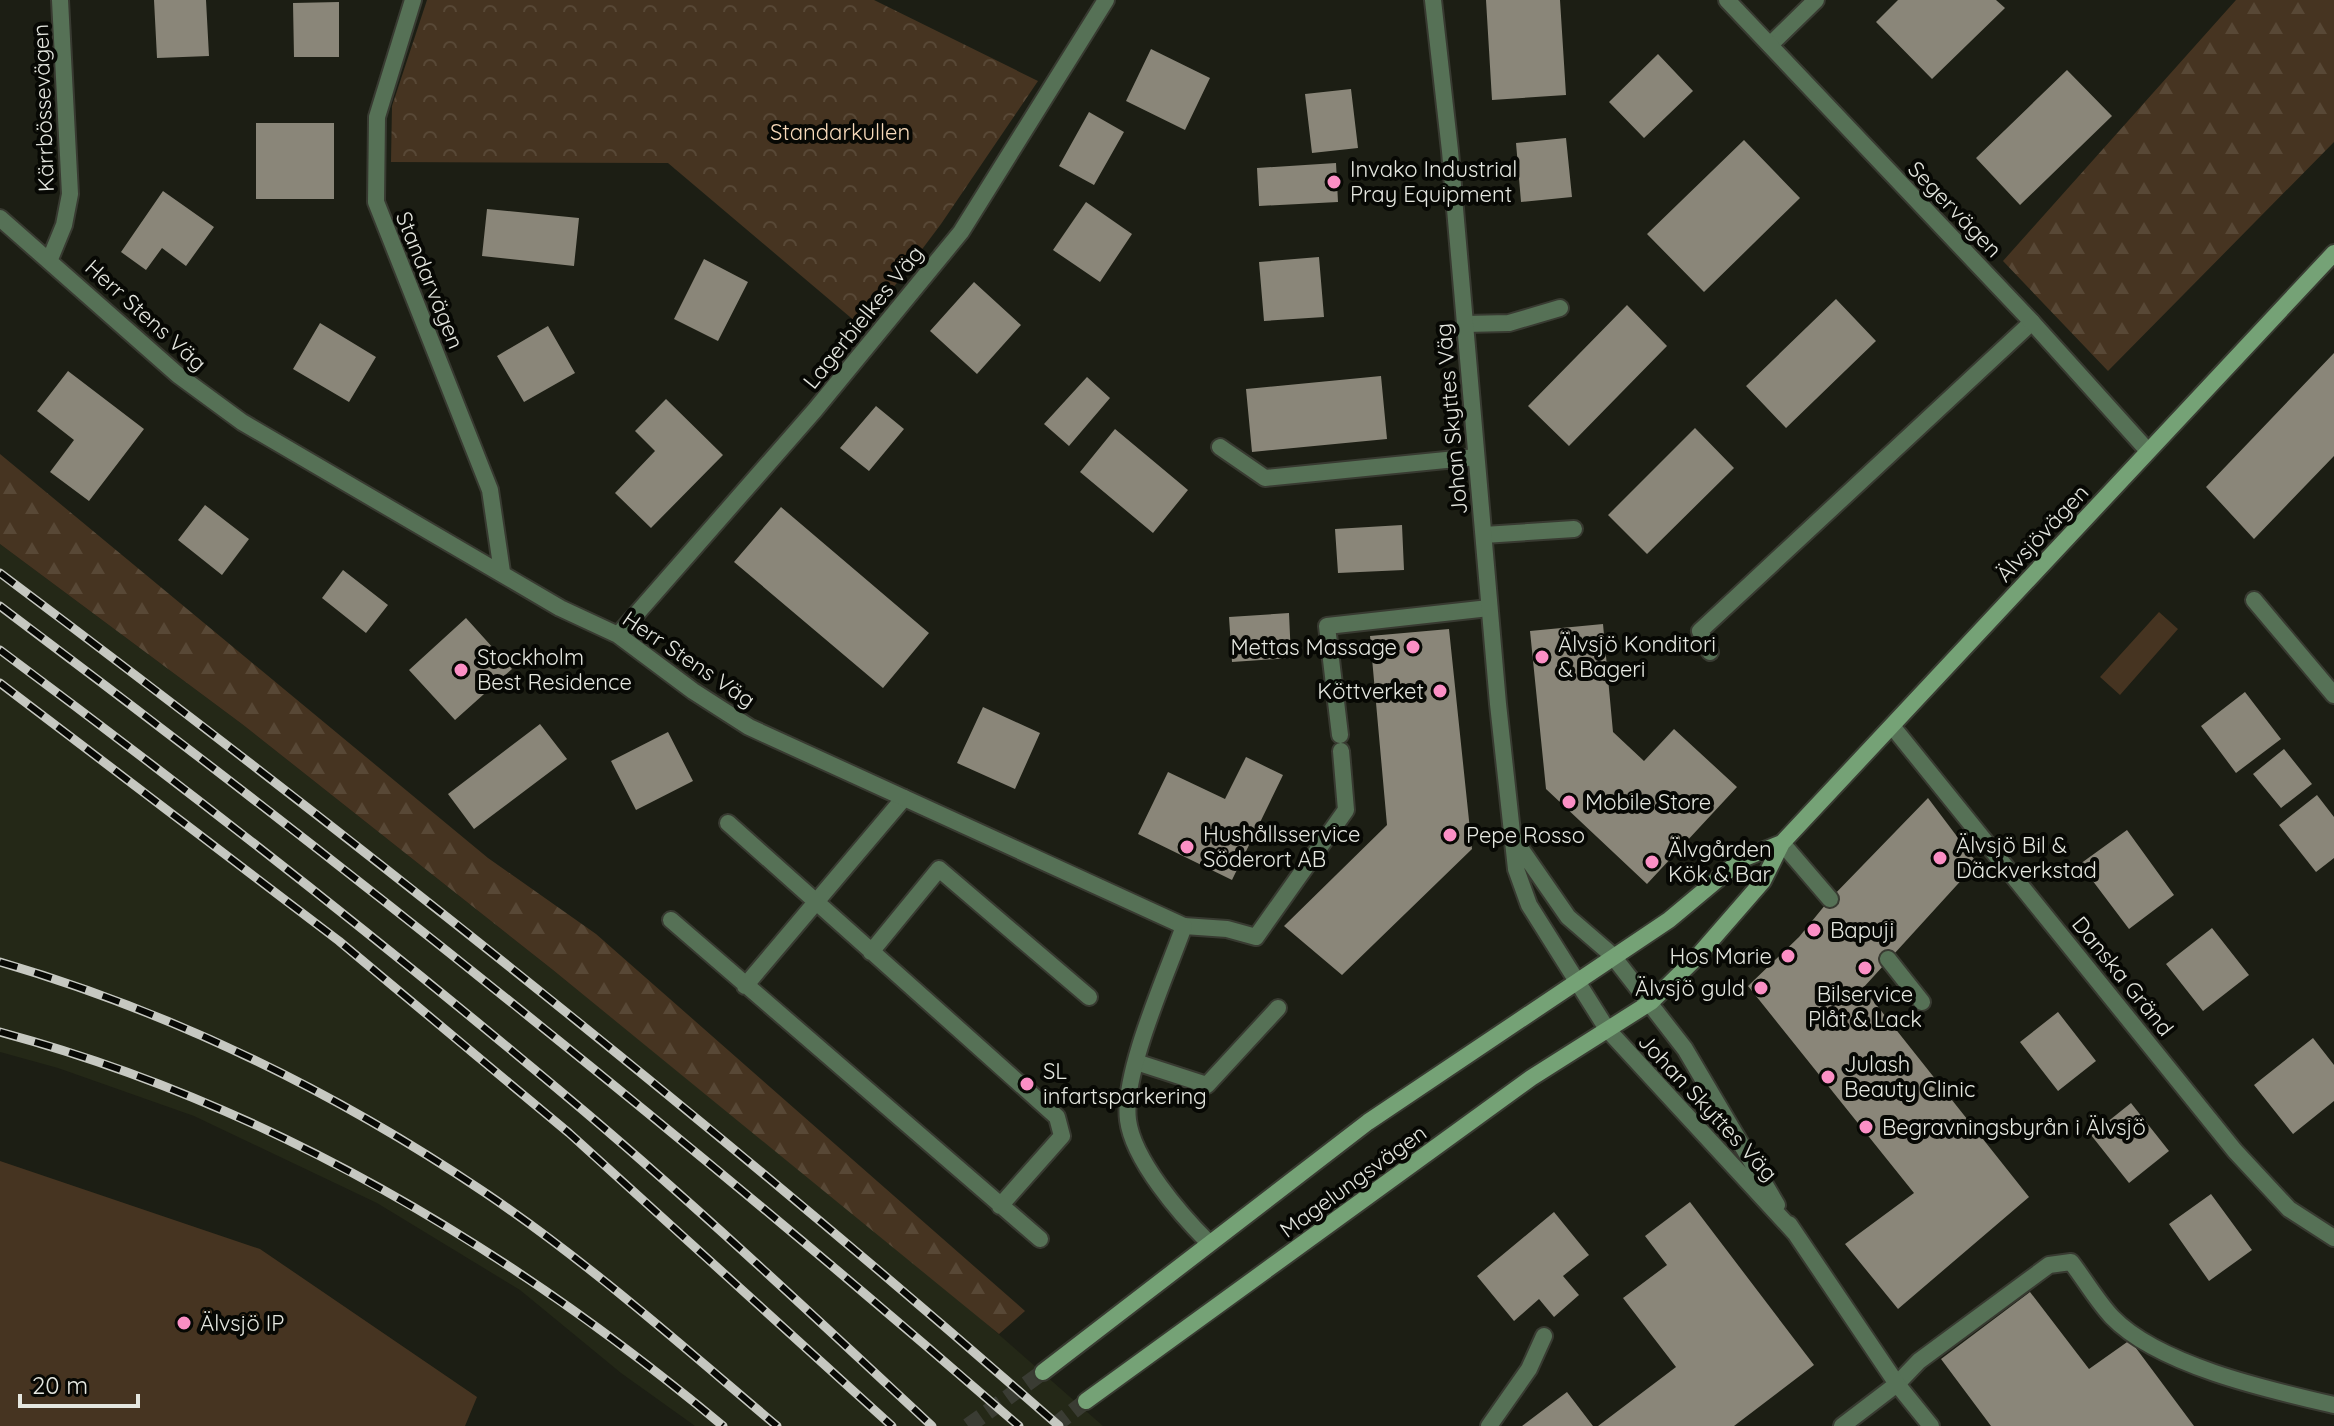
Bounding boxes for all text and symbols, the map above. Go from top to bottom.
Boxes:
street label: Kärrbössevägen [26,24,60,192]
park label: Standarkullen [770,118,910,146]
place label: Invako Industrial Pray Equipment [1350,155,1517,208]
street label: Segervägen [1902,155,2008,263]
marker: Invako Industrial Pray Equipment [1325,173,1343,191]
street label: Standarvägen [390,207,470,353]
street label: Lagerbielkes Väg [797,240,929,394]
street label: Herr Stens Väg [79,253,213,377]
street label: Johan Skyttes Väg [1429,322,1473,516]
street label: Älvsjövägen [1990,478,2094,588]
street label: Herr Stens Väg [617,604,761,714]
place label: Älvsjö Konditori & Bageri [1558,630,1716,683]
place label: Mettas Massage [1230,633,1397,661]
marker: Mettas Massage [1404,638,1422,656]
place label: Stockholm Best Residence [477,643,632,696]
marker: Älvsjö Konditori & Bageri [1533,648,1551,666]
marker: Stockholm Best Residence [452,661,470,679]
place label: Köttverket [1317,677,1424,705]
marker: Köttverket [1431,682,1449,700]
place label: Mobile Store [1585,788,1711,816]
marker: Mobile Store [1560,793,1578,811]
place label: Hushållsservice Söderort AB [1203,820,1360,873]
place label: Pepe Rosso [1466,821,1585,849]
marker: Pepe Rosso [1441,826,1459,844]
place label: Älvsjö Bil & Däckverkstad [1956,831,2097,884]
place label: Älvgården Kök & Bar [1668,835,1772,888]
marker: Hushållsservice Söderort AB [1178,838,1196,856]
marker: Älvsjö Bil & Däckverkstad [1931,849,1949,867]
marker: Älvgården Kök & Bar [1643,853,1661,871]
street label: Danska Gränd [2066,910,2180,1042]
place label: Bapuji [1830,916,1894,944]
marker: Bapuji [1805,921,1823,939]
place label: Hos Marie [1669,942,1772,970]
marker: Hos Marie [1779,947,1797,965]
marker: Bilservice Plåt & Lack [1856,959,1874,977]
place label: Älvsjö guld [1635,974,1745,1002]
marker: Älvsjö guld [1752,979,1770,997]
place label: Bilservice Plåt & Lack [1808,980,1922,1033]
street label: Johan Skyttes Väg [1632,1027,1784,1187]
place label: Julash Beauty Clinic [1844,1050,1975,1103]
place label: SL infartsparkering [1043,1057,1207,1110]
marker: Julash Beauty Clinic [1819,1068,1837,1086]
marker: SL infartsparkering [1018,1075,1036,1093]
place label: Begravningsbyrån i Älvsjö [1882,1113,2146,1141]
street label: Magelungsvägen [1274,1118,1432,1244]
marker: Begravningsbyrån i Älvsjö [1857,1118,1875,1136]
place label: Älvsjö IP [200,1309,284,1337]
marker: Älvsjö IP [175,1314,193,1332]
scale bar [20,1358,138,1408]
text: 20 m [32,1370,88,1400]

